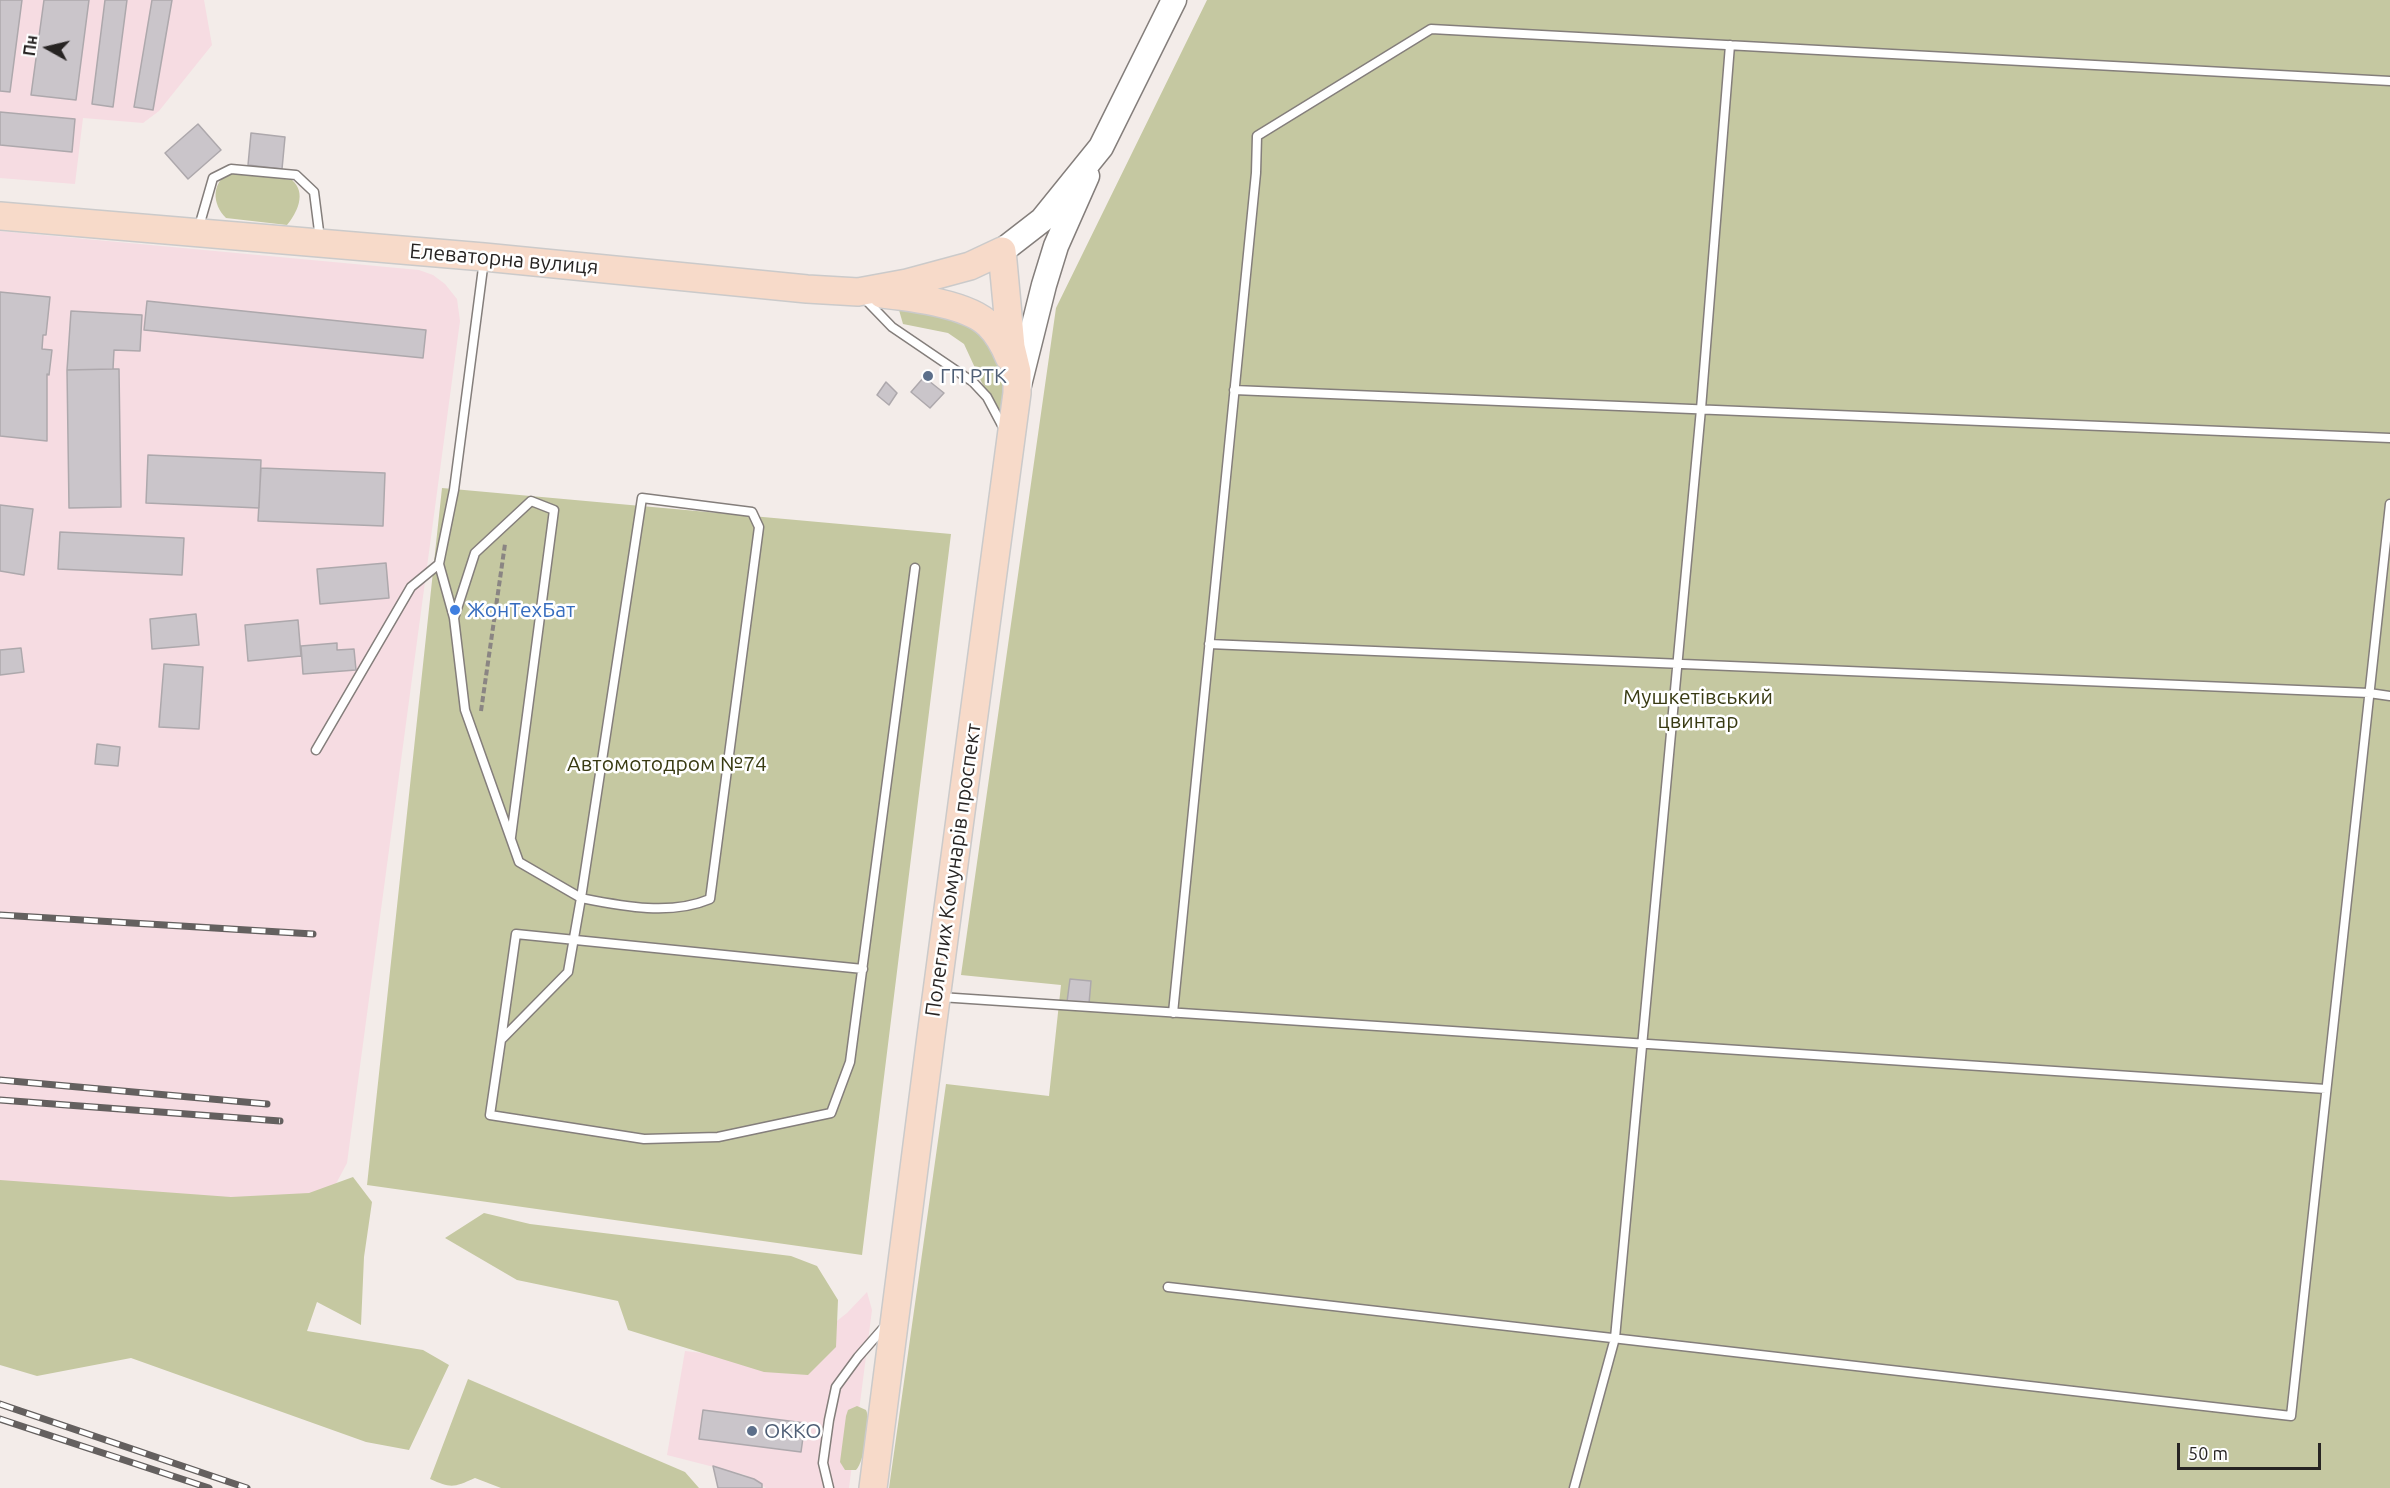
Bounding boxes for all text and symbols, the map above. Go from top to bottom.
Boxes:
north arrow [18,18,78,78]
text: Пн [20,34,41,57]
street label: Елеваторна вулиця [409,238,599,280]
place label: ГП РТК [940,363,1007,389]
marker: ГП РТК [921,369,935,383]
place label: ЖонТехБат [467,597,575,623]
marker: ЖонТехБат [448,603,462,617]
park label: Мушкетівський цвинтар [1623,684,1773,734]
street label: Полеглих Комунарів проспект [920,722,986,1018]
park label: Автомотодром №74 [567,751,767,777]
place label: ОККО [764,1418,822,1444]
marker: ОККО [745,1424,759,1438]
scale bar [2180,1431,2324,1469]
text: 50 m [2188,1443,2228,1463]

